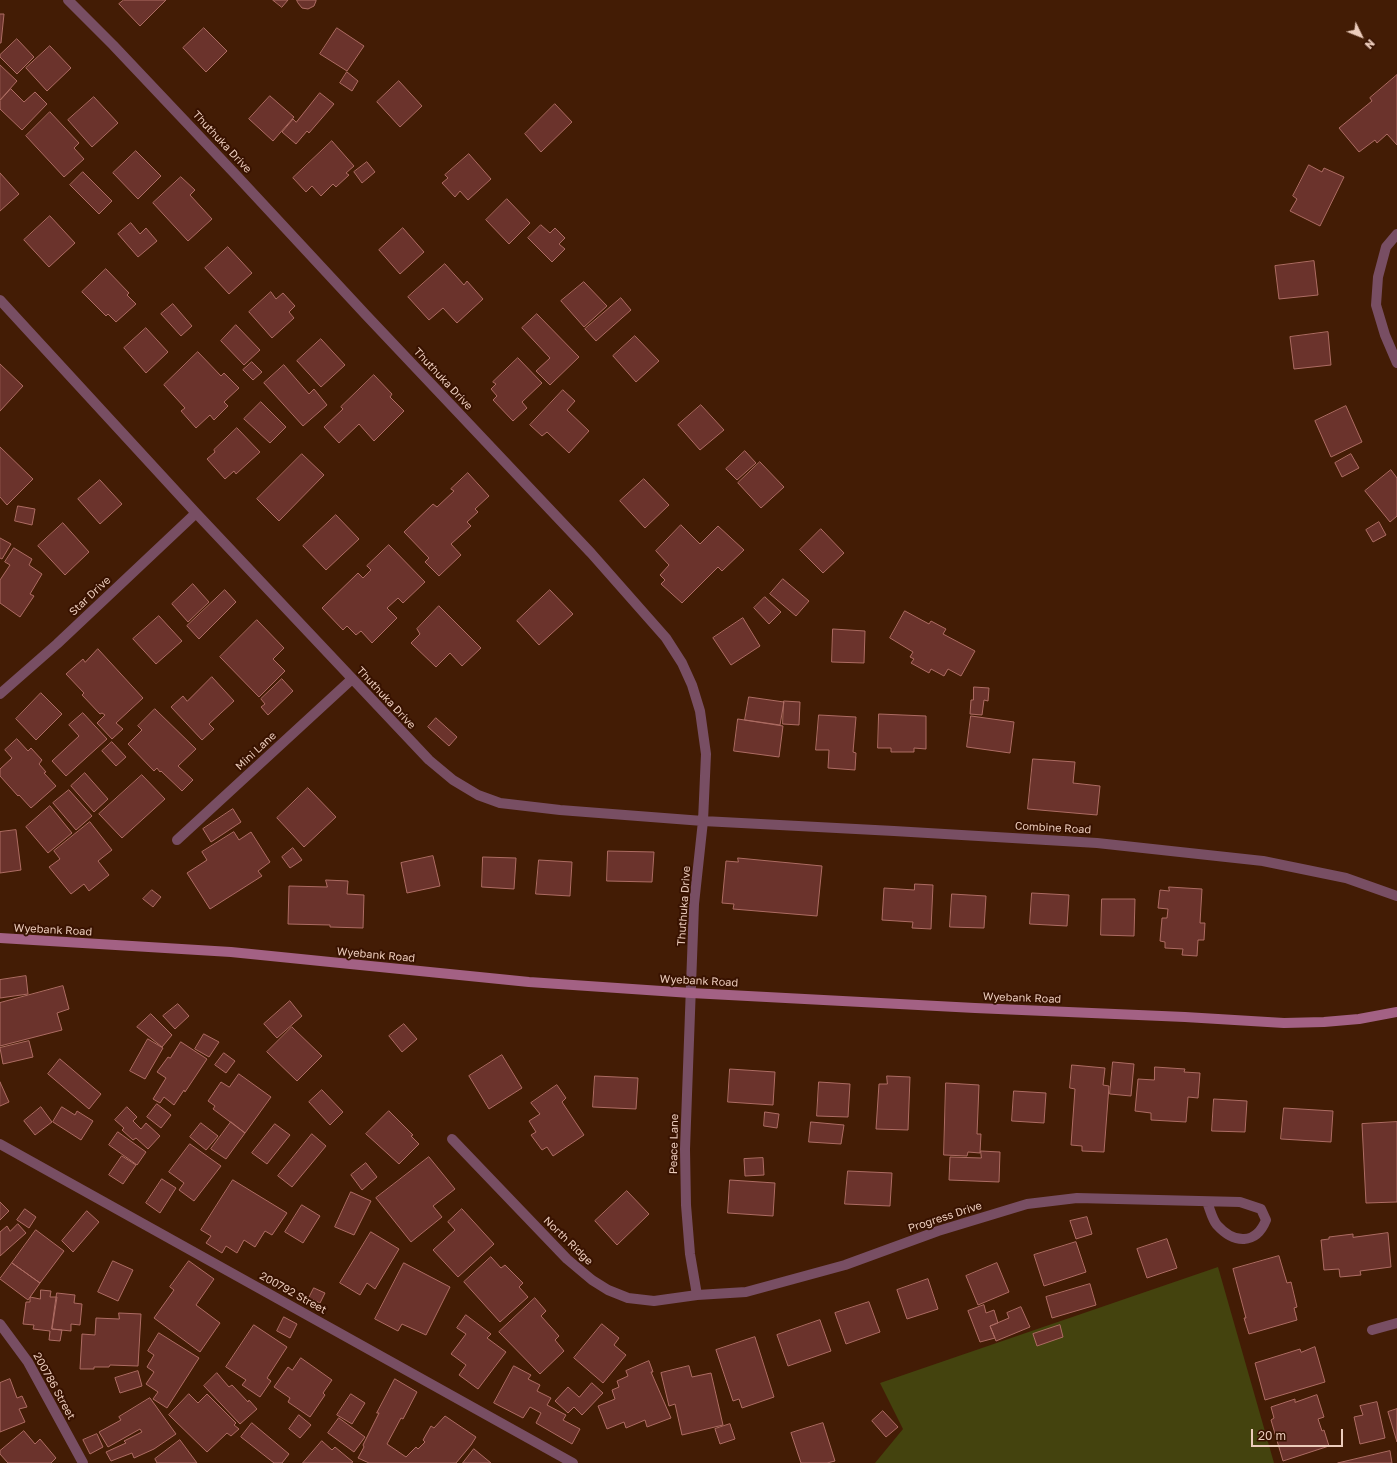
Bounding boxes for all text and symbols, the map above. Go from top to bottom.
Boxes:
north arrow [1341,16,1381,56]
text: N [1363,37,1378,52]
street label: Thuthuka Drive [190,108,254,176]
street label: Thuthuka Drive [411,345,475,413]
street label: Star Drive [67,574,113,618]
street label: Thuthuka Drive [354,664,418,732]
street label: Mini Lane [233,729,279,773]
street label: Combine Road [1015,819,1091,837]
street label: Thuthuka Drive [675,865,693,947]
street label: Wyebank Road [13,921,93,939]
street label: Wyebank Road [336,945,416,965]
street label: Wyebank Road [659,972,739,990]
street label: Wyebank Road [983,990,1061,1006]
street label: Peace Lane [667,1114,681,1174]
street label: Progress Drive [906,1199,984,1235]
street label: North Ridge [540,1214,596,1268]
street label: 200792 Street [257,1269,329,1317]
street label: 200786 Street [30,1350,78,1422]
scale bar [1253,1421,1345,1447]
text: 20 m [1258,1428,1286,1443]

